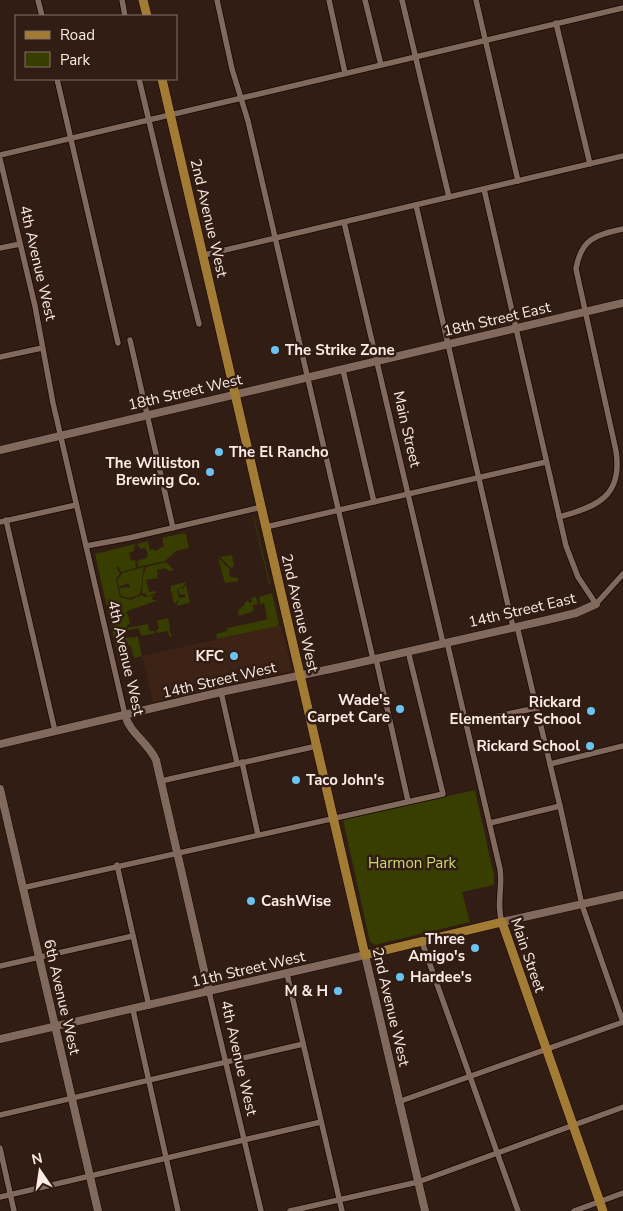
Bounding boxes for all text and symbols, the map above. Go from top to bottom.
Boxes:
legend [15,15,178,80]
text: Road [60,25,95,45]
text: Park [60,50,90,70]
street label: 2nd Avenue West [186,157,233,280]
street label: 4th Avenue West [15,203,61,323]
street label: 18th Street East [441,297,553,341]
place label: The Strike Zone [285,340,395,360]
marker: The Strike Zone [269,344,281,356]
street label: 18th Street West [126,369,245,415]
street label: Main Street [389,389,426,470]
place label: The El Rancho [229,442,329,462]
marker: The El Rancho [213,446,225,458]
place label: The Williston Brewing Co. [105,453,200,490]
marker: The Williston Brewing Co. [204,466,216,478]
street label: 2nd Avenue West [277,552,324,675]
street label: 14th Street East [466,588,578,632]
street label: 4th Avenue West [103,598,149,718]
place label: KFC [196,646,224,666]
marker: KFC [228,650,240,662]
street label: 14th Street West [160,657,279,703]
place label: Wade's Carpet Care [307,690,390,727]
place label: Rickard Elementary School [450,692,581,729]
marker: Wade's Carpet Care [394,703,406,715]
marker: Rickard Elementary School [585,705,597,717]
place label: Rickard School [476,736,580,756]
marker: Rickard School [584,740,596,752]
place label: Taco John's [306,770,384,790]
marker: Taco John's [290,774,302,786]
park label: Harmon Park [368,853,457,873]
place label: CashWise [261,891,331,911]
marker: CashWise [245,895,257,907]
street label: Main Street [506,915,550,996]
place label: Three Amigo's [408,929,465,966]
street label: 6th Avenue West [39,937,85,1057]
marker: Three Amigo's [469,942,481,954]
street label: 11th Street West [189,946,308,992]
street label: 2nd Avenue West [368,946,415,1069]
place label: Hardee's [410,967,472,987]
marker: Hardee's [394,971,406,983]
place label: M & H [284,981,328,1001]
marker: M & H [332,985,344,997]
street label: 4th Avenue West [216,998,262,1118]
north arrow [15,1146,65,1196]
text: N [30,1148,44,1169]

